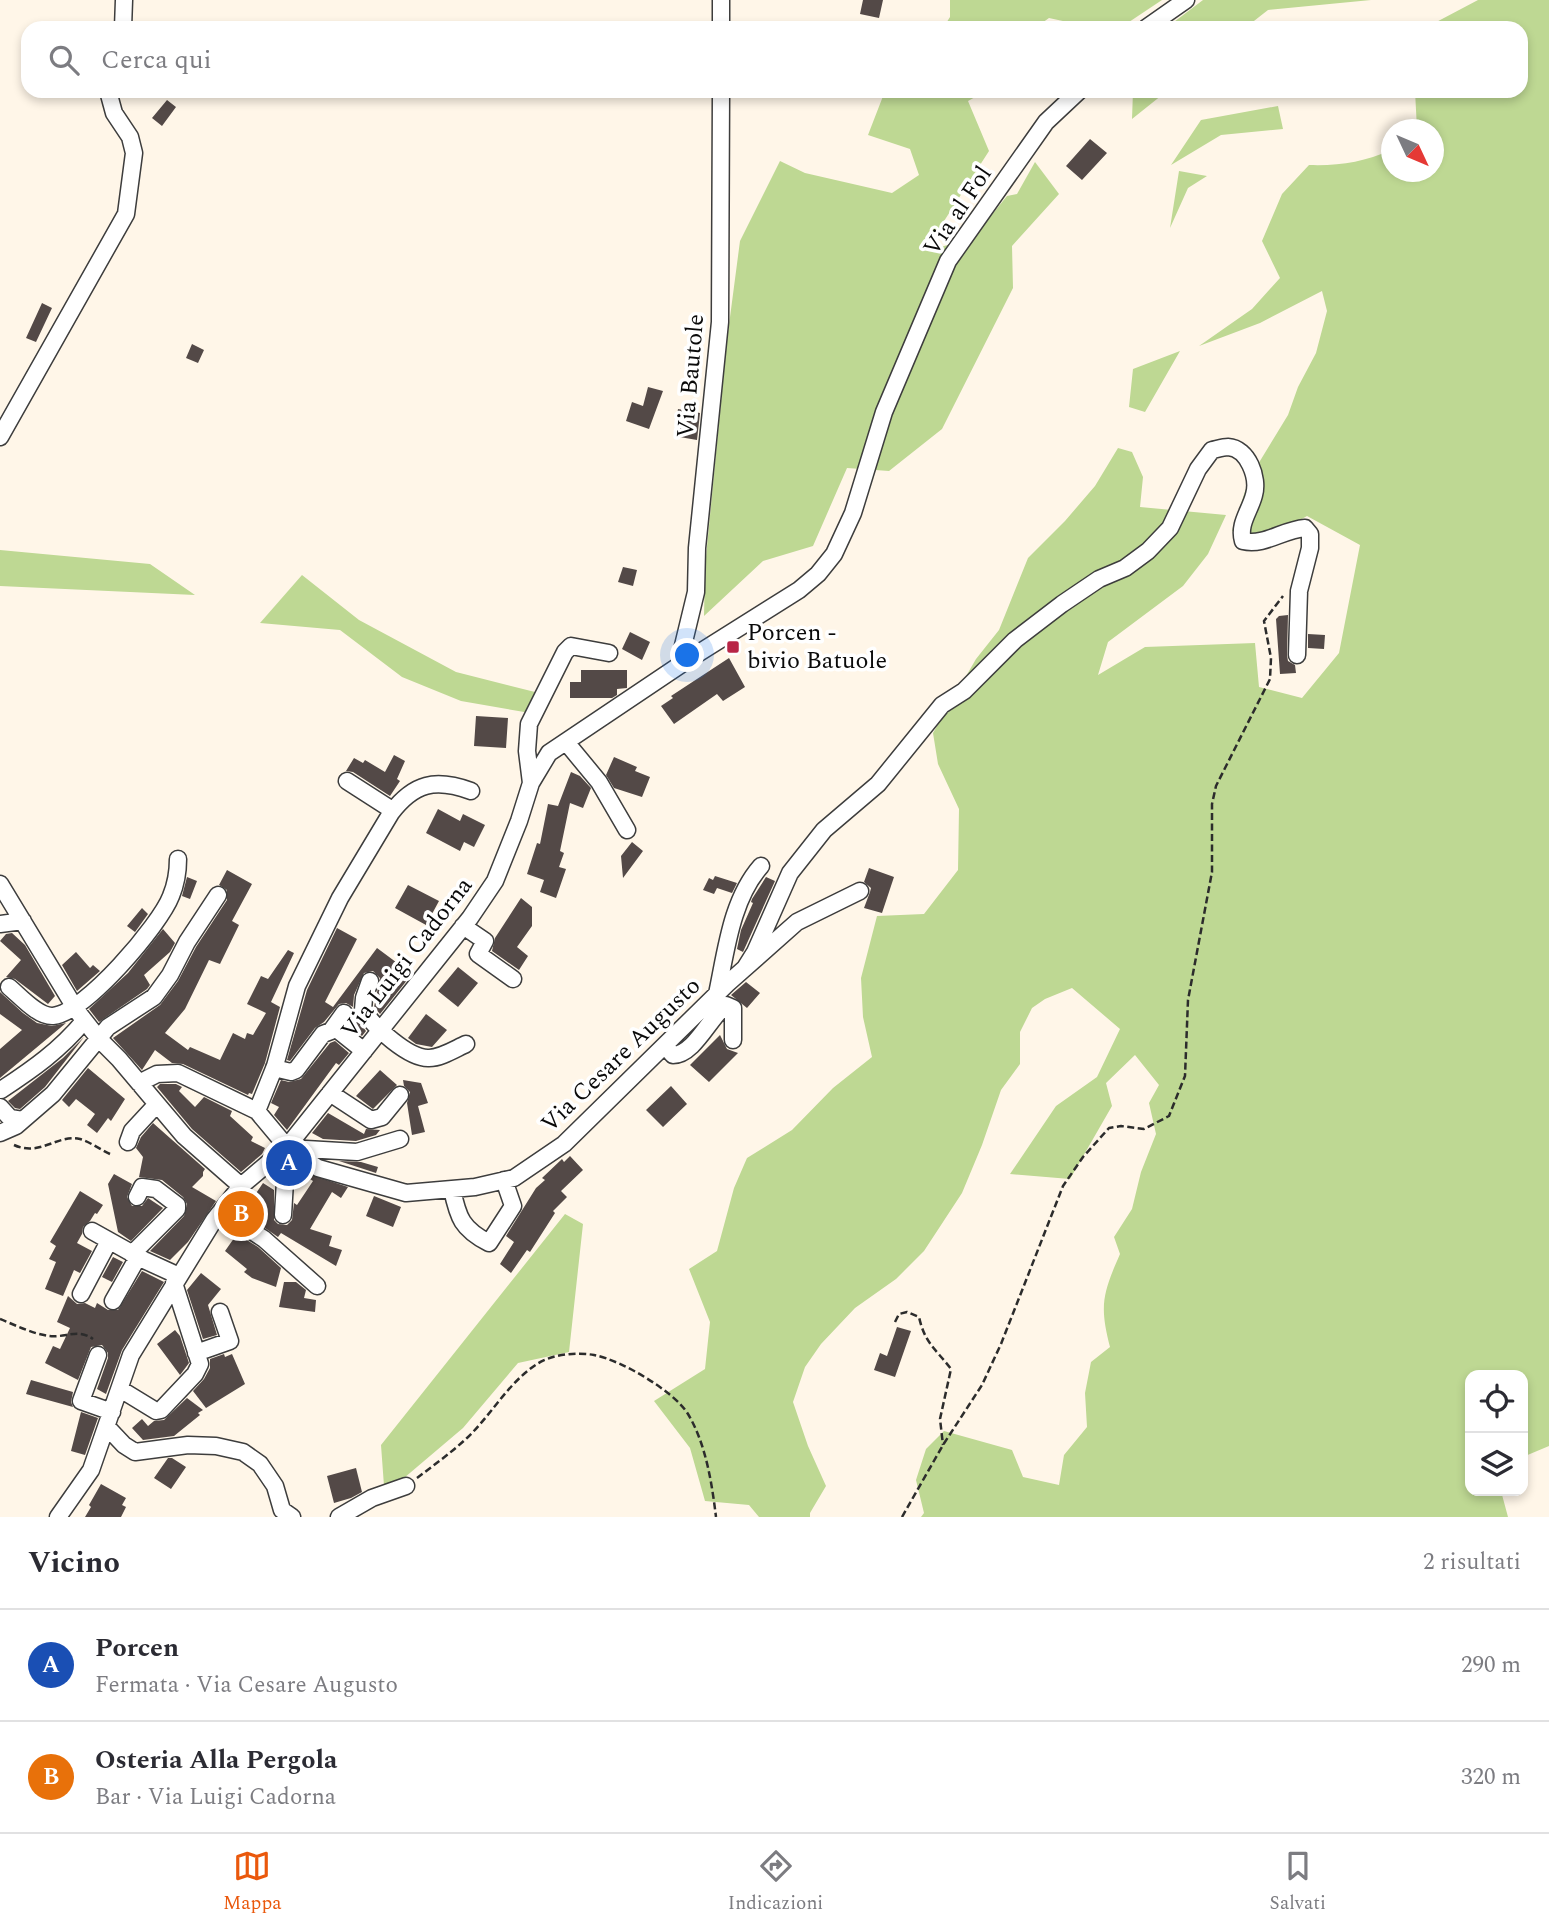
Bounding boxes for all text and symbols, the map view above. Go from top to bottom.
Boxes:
search box [21,21,1528,98]
text: Cerca qui [101,40,212,80]
icon: search [45,41,83,79]
north arrow [1381,119,1444,182]
street label: Via al Fol [915,159,1001,263]
street label: Via Bautole [668,313,714,439]
place label: Porcen - bivio Batuole [747,615,887,679]
your location [670,638,704,672]
marker: Porcen - bivio Batuole [725,639,741,655]
street label: Via Luigi Cadorna [332,869,482,1046]
street label: Via Cesare Augusto [533,969,709,1141]
pin: A [266,1137,312,1189]
pin: B [218,1188,264,1240]
map controls [1465,1370,1528,1496]
button: locate [1465,1370,1528,1433]
button: layers [1465,1433,1528,1496]
text: Vicino [28,1540,120,1586]
text: 2 risultati [1423,1545,1521,1580]
text: Porcen [95,1628,179,1668]
text: A [42,1648,60,1683]
text: 290 m [1461,1648,1521,1683]
text: Fermata · Via Cesare Augusto [95,1668,398,1703]
text: Osteria Alla Pergola [95,1740,337,1780]
text: B [43,1760,59,1795]
text: 320 m [1461,1760,1521,1795]
text: Bar · Via Luigi Cadorna [95,1780,336,1815]
tab: Mappa [223,1847,282,1918]
tab: Indicazioni [728,1847,823,1918]
tab: Salvati [1270,1847,1326,1918]

